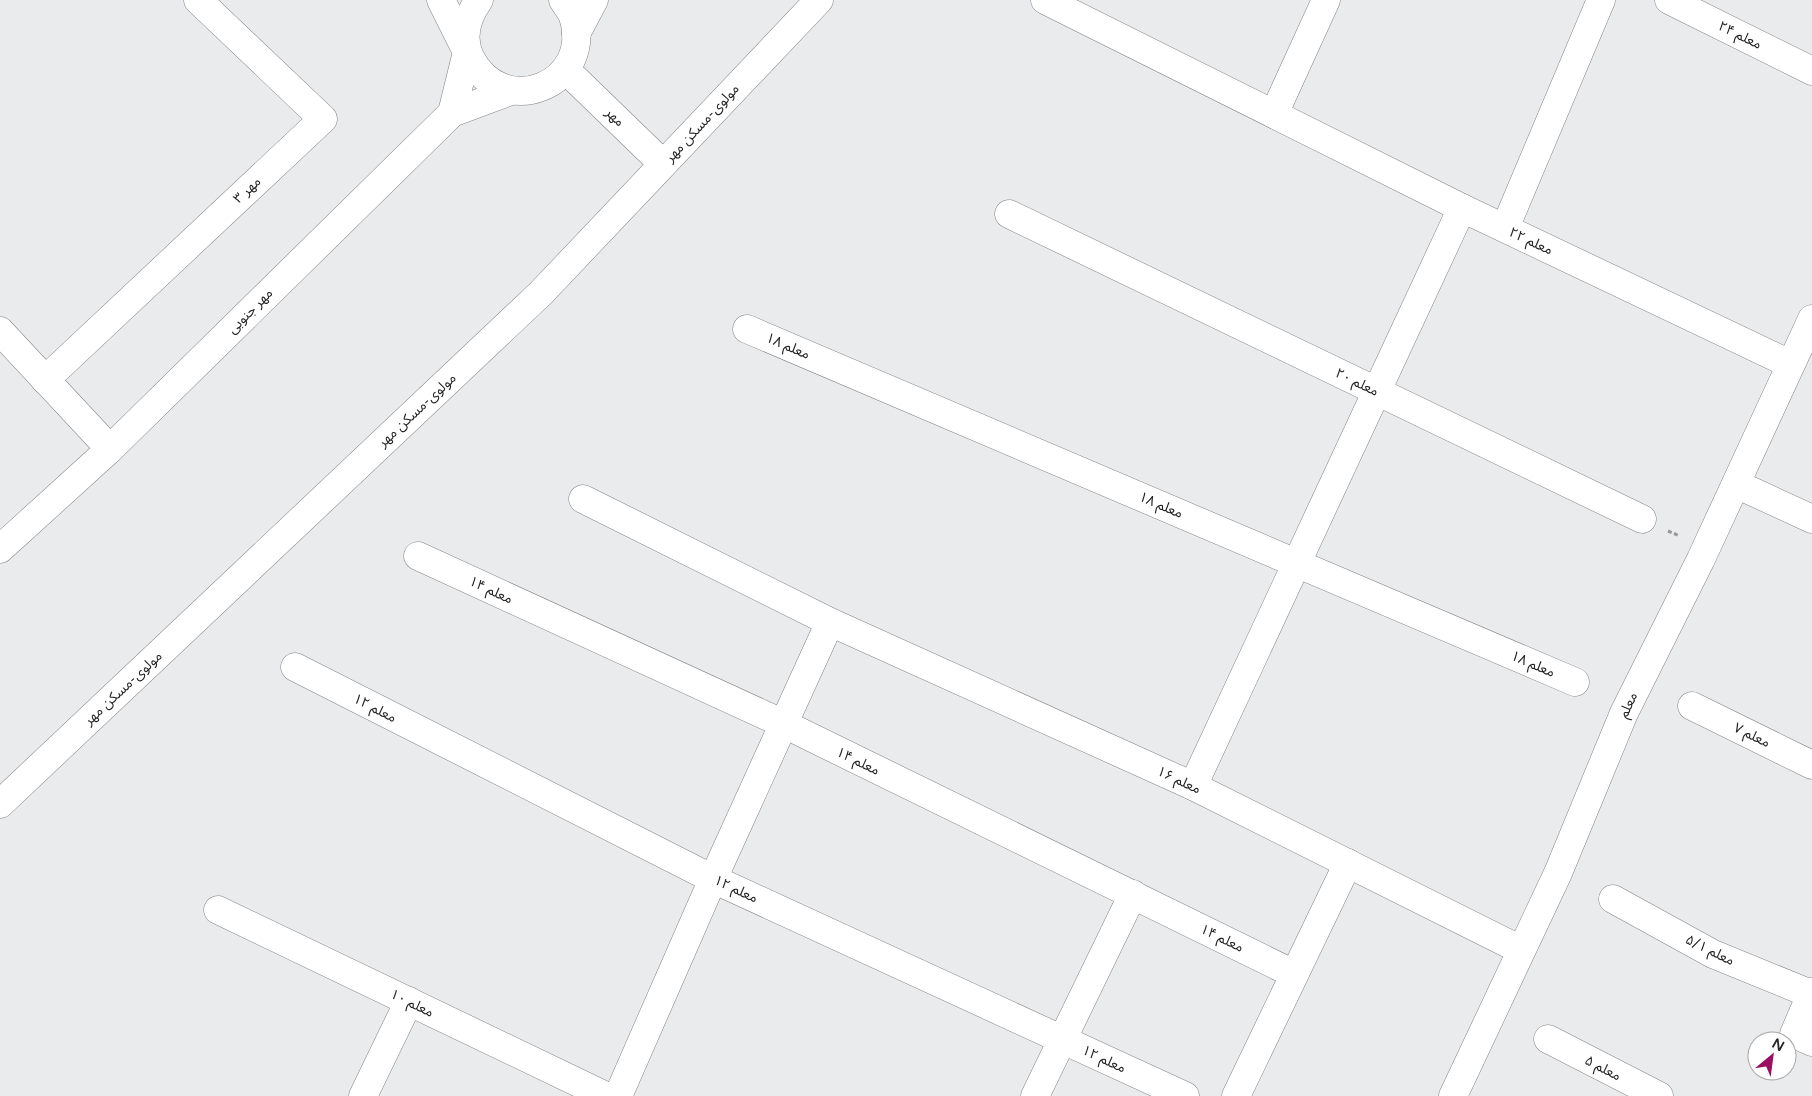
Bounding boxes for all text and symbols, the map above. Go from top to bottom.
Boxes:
street label: معلم ۲۴ [1715,17,1765,55]
street label: مولوی-مسکن مهر [661,80,743,166]
street label: مهر [601,103,628,130]
street label: مهر ۳ [230,173,264,207]
street label: معلم ۲۲ [1506,223,1556,260]
street label: مهر جنوبی [224,285,276,337]
street label: معلم ۱۸ [763,329,813,365]
street label: معلم ۲۰ [1332,364,1382,402]
street label: مولوی-مسکن مهر [374,369,460,451]
street label: معلم ۱۸ [1136,488,1186,524]
street label: معلم ۱۴ [466,572,516,609]
street label: مولوی-مسکن مهر [80,647,166,729]
street label: معلم ۱۸ [1508,647,1558,683]
street label: معلم [1615,689,1643,722]
street label: معلم ۱۲ [350,690,400,728]
street label: معلم ۷ [1730,719,1773,753]
street label: معلم ۱۴ [833,743,883,781]
street label: معلم ۱۶ [1154,762,1204,799]
street label: معلم ۱۲ [711,871,761,908]
street label: معلم ۱۴ [1197,920,1247,958]
street label: معلم ۵/۱ [1682,931,1737,971]
street label: معلم ۱۰ [387,985,437,1023]
north arrow [1747,1031,1797,1081]
text: N [1769,1035,1787,1055]
street label: معلم ۱۲ [1079,1041,1129,1078]
street label: معلم ۵ [1581,1052,1624,1086]

